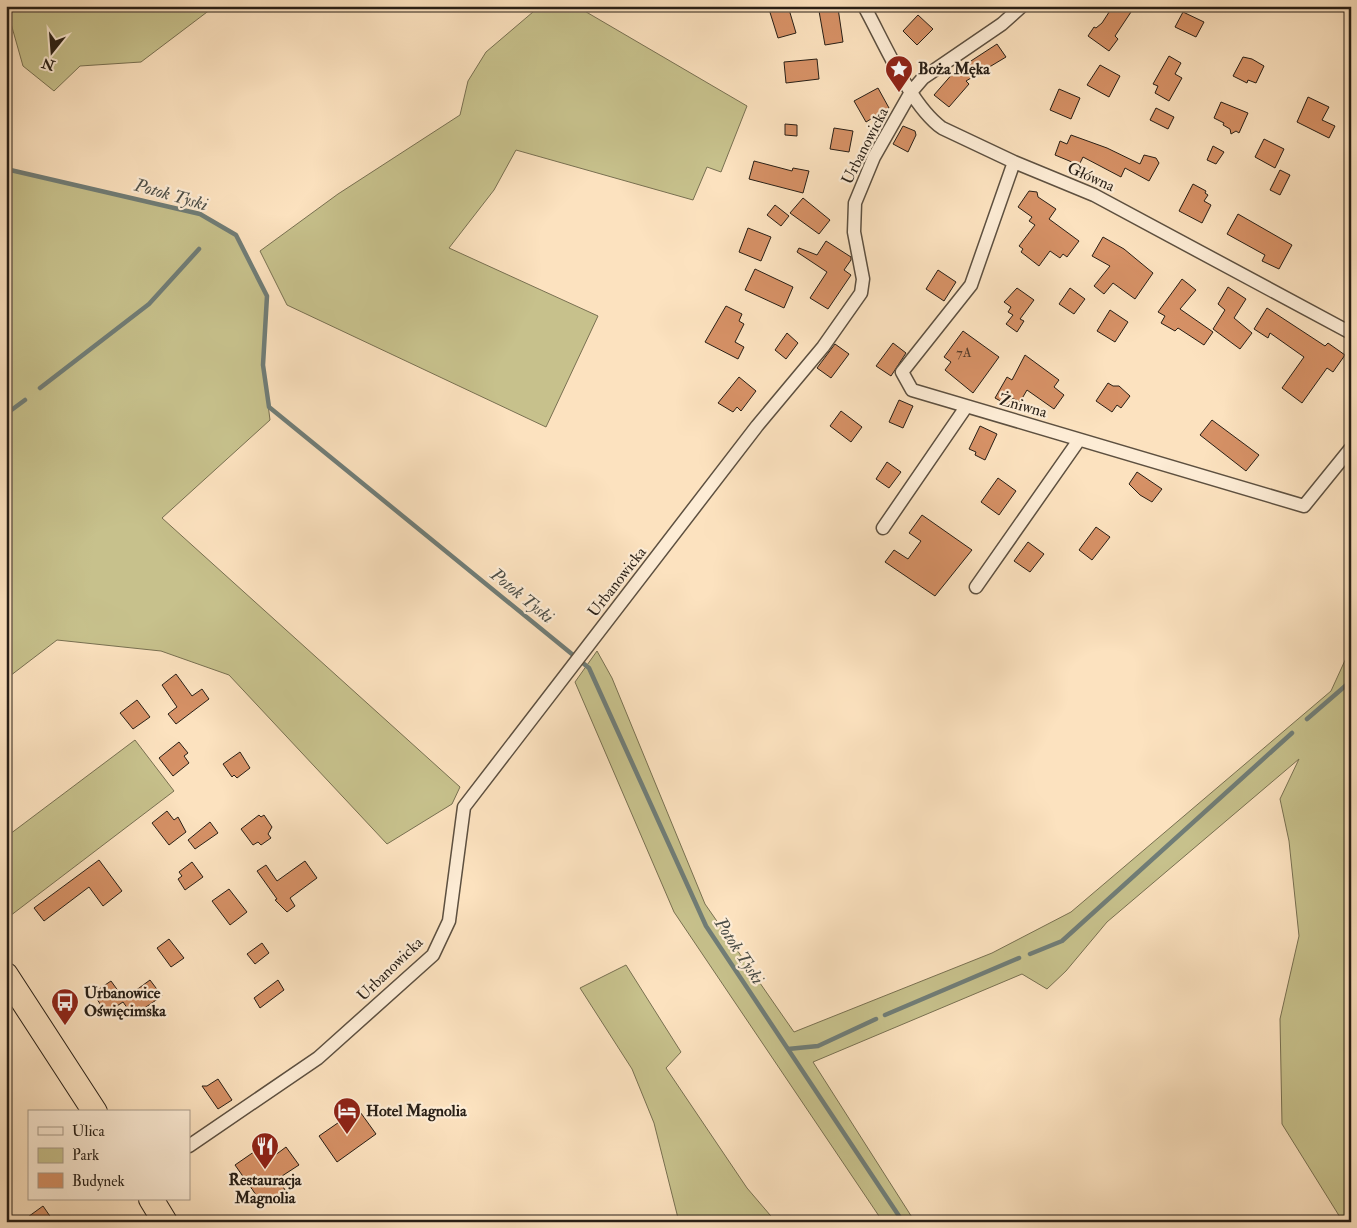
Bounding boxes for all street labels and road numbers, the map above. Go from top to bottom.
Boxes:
street label: Urbanowicka [837,104,893,188]
street label: Główna [1064,158,1118,196]
street label: Żniwna [997,389,1050,422]
street label: Urbanowicka [583,542,651,621]
street label: Urbanowicka [353,932,427,1005]

